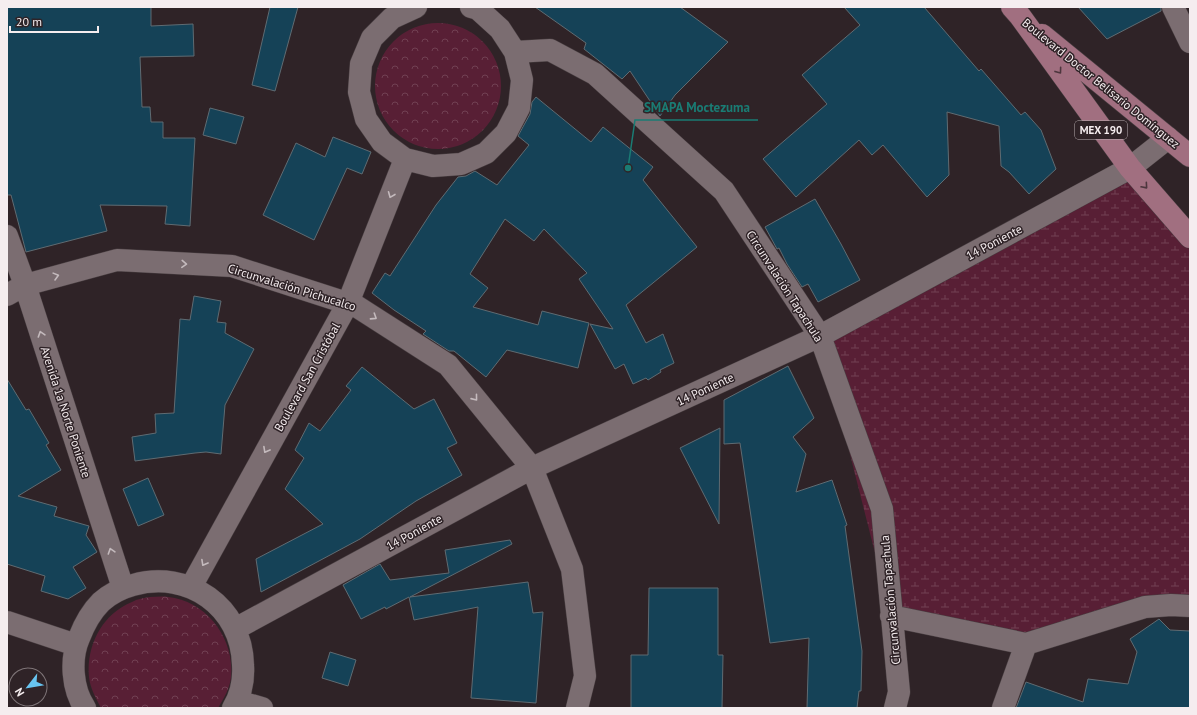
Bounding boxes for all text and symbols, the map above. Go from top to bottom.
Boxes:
scale bar [10,8,98,34]
text: 20 m [16,14,42,29]
street label: Boulevard Doctor Belisario Domínguez [1019,15,1183,151]
one-way arrow [1054,66,1061,73]
callout: SMAPA Moctezuma [635,95,758,120]
text: SMAPA Moctezuma [644,99,750,116]
road number: MEX 190 [1075,121,1127,139]
one-way arrow [1140,181,1148,189]
one-way arrow [387,191,395,198]
street label: 14 Poniente [963,221,1025,263]
street label: Circunvalación Tapachula [743,227,827,345]
one-way arrow [181,259,187,268]
street label: Circunvalación Pichucalco [226,260,358,314]
one-way arrow [52,272,59,281]
one-way arrow [370,313,377,320]
street label: Boulevard San Cristóbal [271,320,343,434]
one-way arrow [37,331,46,338]
street label: Avenida 1a Norte Poniente [38,345,94,479]
street label: 14 Poniente [674,369,736,409]
one-way arrow [470,393,477,400]
one-way arrow [264,446,271,453]
street label: 14 Poniente [383,511,445,553]
street label: Circunvalación Tapachula [877,535,903,665]
one-way arrow [107,548,116,555]
one-way arrow [201,559,208,567]
north arrow [8,667,48,707]
text: N [12,685,27,699]

